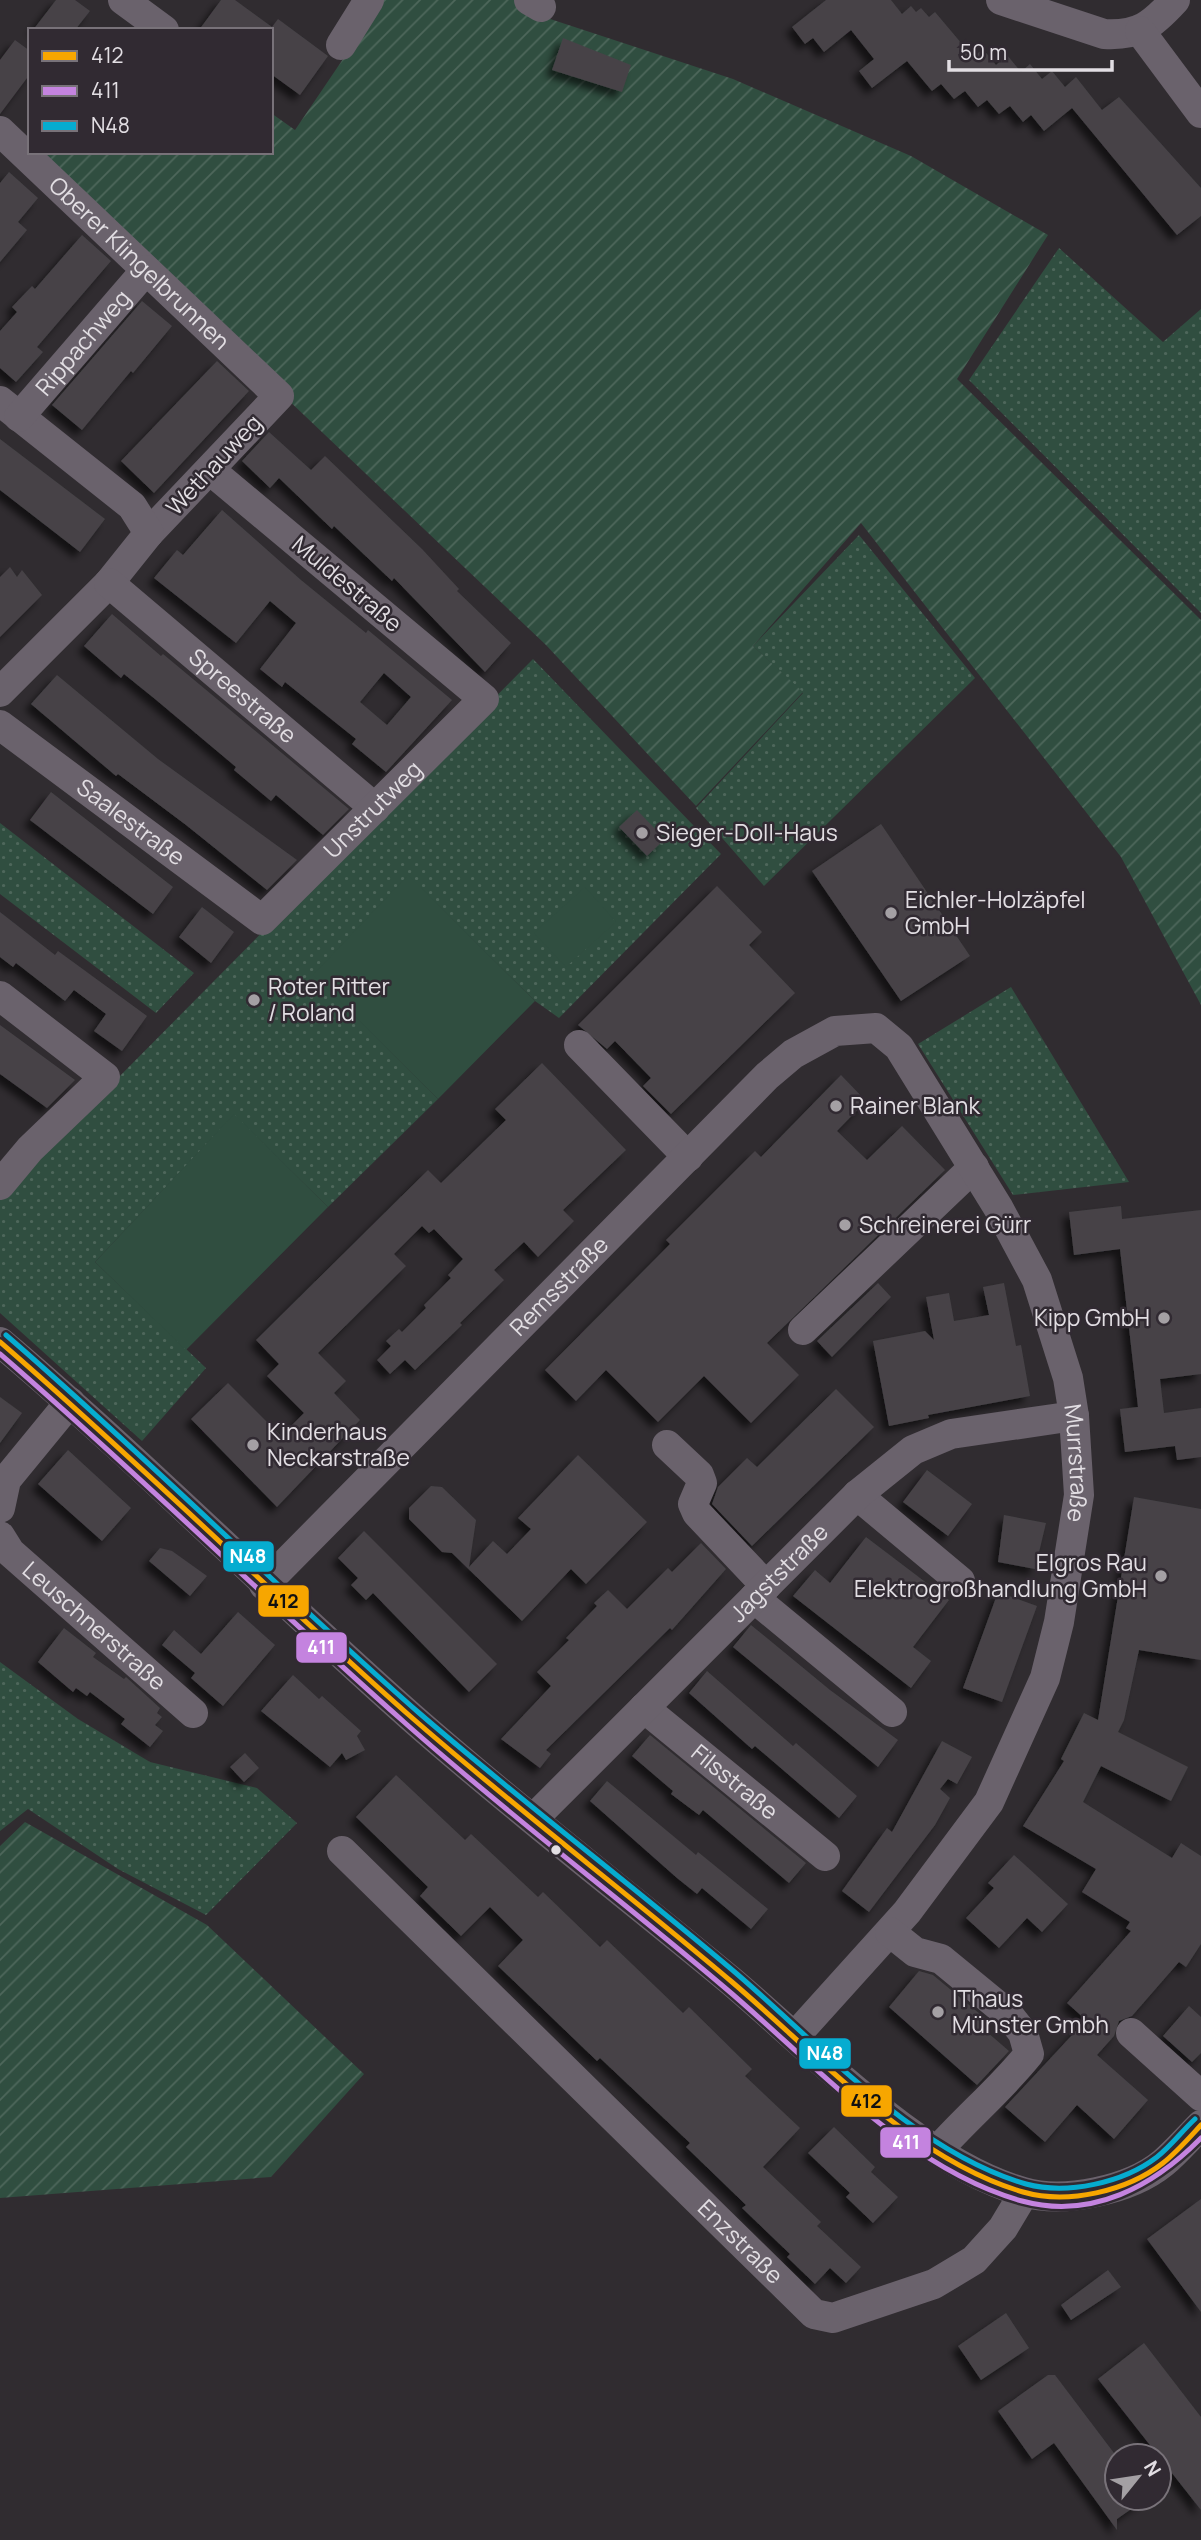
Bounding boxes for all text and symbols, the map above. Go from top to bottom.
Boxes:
legend [28,28,273,154]
scale bar [949,28,1112,72]
text: 50 m [960,38,1007,66]
text: 412 [91,41,124,69]
text: 411 [91,76,120,104]
text: N48 [91,111,130,139]
street label: Oberer Klingelbrunnen [42,169,237,356]
street label: Rippachweg [28,282,137,402]
street label: Wethauweg [158,407,268,522]
street label: Muldestraße [286,528,409,639]
street label: Spreestraße [183,640,304,750]
street label: Unstrutweg [316,753,428,865]
street label: Saalestraße [71,771,192,872]
place label: Sieger-Doll-Haus [656,816,838,848]
marker: Sieger-Doll-Haus [634,825,650,841]
place label: Eichler-Holzäpfel GmbH [905,883,1086,941]
marker: Eichler-Holzäpfel GmbH [883,905,899,921]
place label: Roter Ritter / Roland [268,970,390,1028]
marker: Roter Ritter / Roland [246,992,262,1008]
place label: Rainer Blank [850,1089,980,1121]
marker: Rainer Blank [828,1098,844,1114]
place label: Schreinerei Gürr [859,1208,1031,1240]
marker: Schreinerei Gürr [837,1217,853,1233]
street label: Remsstraße [502,1229,615,1342]
place label: Kipp GmbH [1034,1301,1150,1333]
marker: Kipp GmbH [1156,1310,1172,1326]
street label: Murrstraße [1057,1402,1096,1525]
place label: Kinderhaus Neckarstraße [267,1415,410,1473]
marker: Kinderhaus Neckarstraße [245,1437,261,1453]
street label: Jagststraße [722,1516,835,1629]
line badge: N48 [222,1540,275,1573]
text: N48 [230,1543,266,1569]
place label: Elgros Rau Elektrogroßhandlung GmbH [854,1546,1147,1604]
street label: Leuschnerstraße [16,1553,174,1697]
marker: Elgros Rau Elektrogroßhandlung GmbH [1153,1568,1169,1584]
line badge: 412 [257,1584,310,1618]
text: 412 [267,1588,299,1614]
line badge: 411 [295,1631,348,1664]
text: 411 [307,1634,335,1660]
street label: Filsstraße [685,1736,785,1826]
unlabelled marker [549,1843,563,1857]
place label: IThaus Münster Gmbh [952,1982,1109,2040]
marker: IThaus Münster Gmbh [930,2004,946,2020]
line badge: N48 [798,2037,852,2070]
text: N48 [807,2040,843,2066]
line badge: 412 [840,2084,893,2118]
text: 412 [850,2088,882,2114]
line badge: 411 [879,2126,932,2159]
text: 411 [892,2129,920,2155]
street label: Enzstraße [691,2192,791,2290]
north arrow [1103,2442,1173,2512]
text: N [1138,2456,1167,2481]

